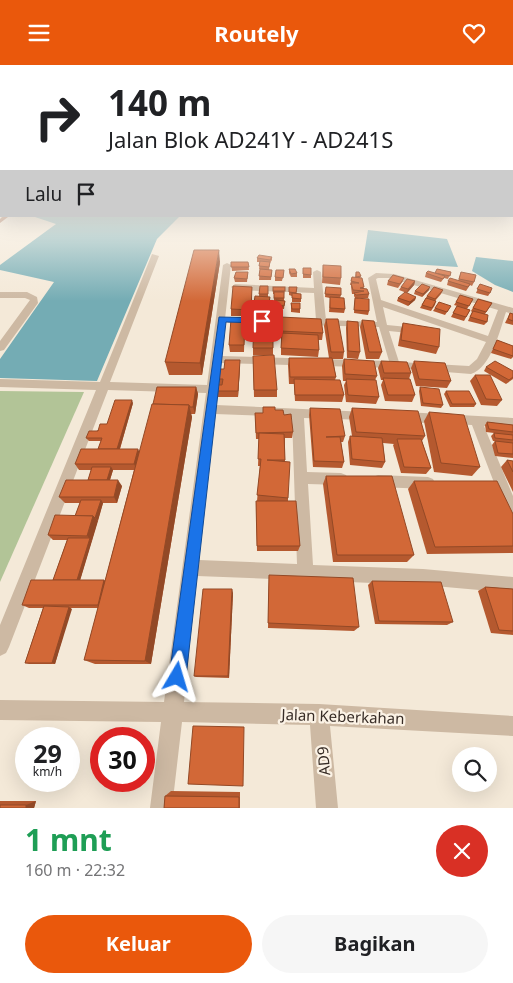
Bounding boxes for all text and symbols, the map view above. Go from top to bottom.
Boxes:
text: Routely [214,18,299,48]
icon: menu [25,19,53,47]
icon: heart [460,19,488,47]
text: 140 m [108,79,211,126]
icon: right [25,85,90,150]
text: Jalan Blok AD241Y - AD241S [108,124,393,154]
icon: arrive [72,180,100,208]
text: Lalu [25,181,62,207]
pin [241,300,283,342]
icon: arrive [248,307,276,335]
position arrow [150,650,202,702]
street label: Jalan Keberkahan [279,704,405,728]
speed limit sign: 30 [90,727,155,792]
text: 29 [33,736,62,770]
street label: AD9 [312,746,334,776]
map controls [452,747,497,792]
button: search [452,747,497,792]
text: km/h [33,763,62,780]
text: 1 mnt [25,819,112,860]
button: close [436,825,488,877]
text: 160 m · 22:32 [25,859,125,881]
button: Keluar [25,915,252,973]
button: Bagikan [262,915,488,973]

